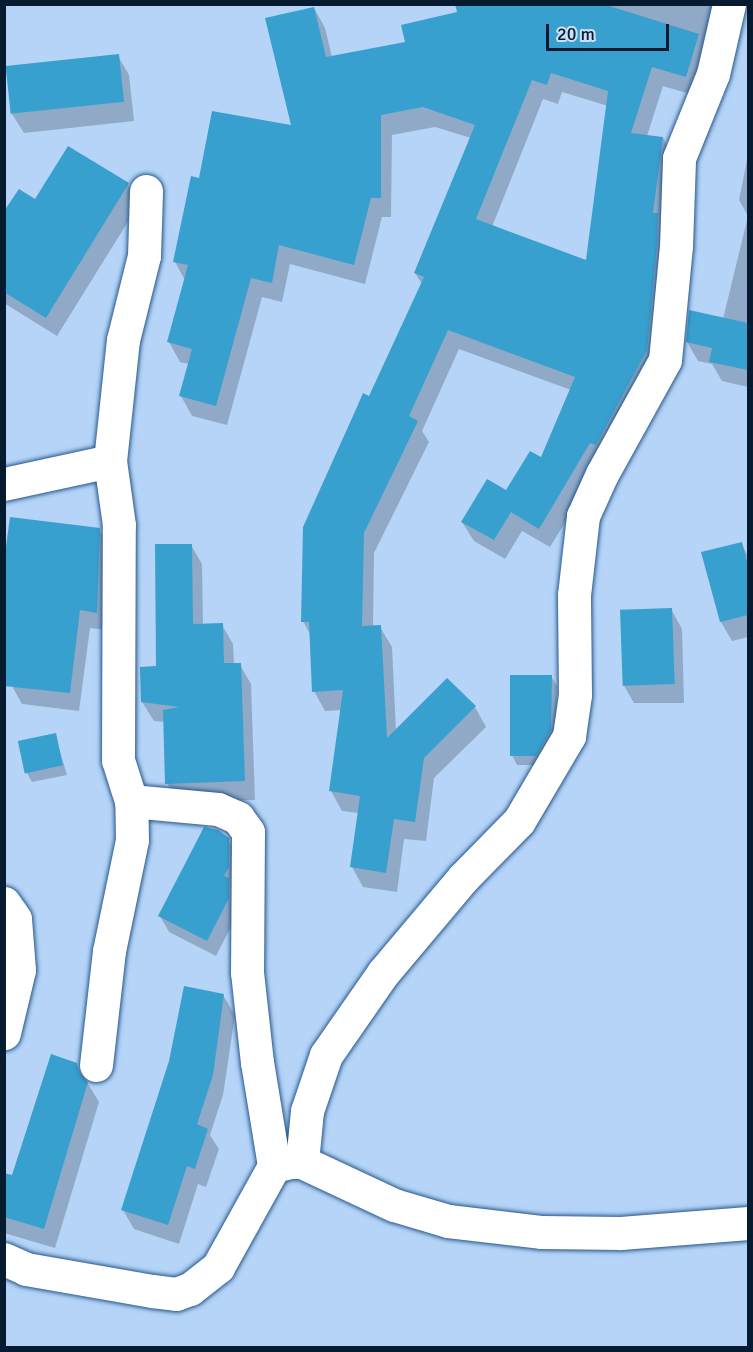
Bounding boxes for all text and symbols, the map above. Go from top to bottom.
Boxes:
scale bar [549,12,672,50]
text: 20 m [557,23,595,45]

